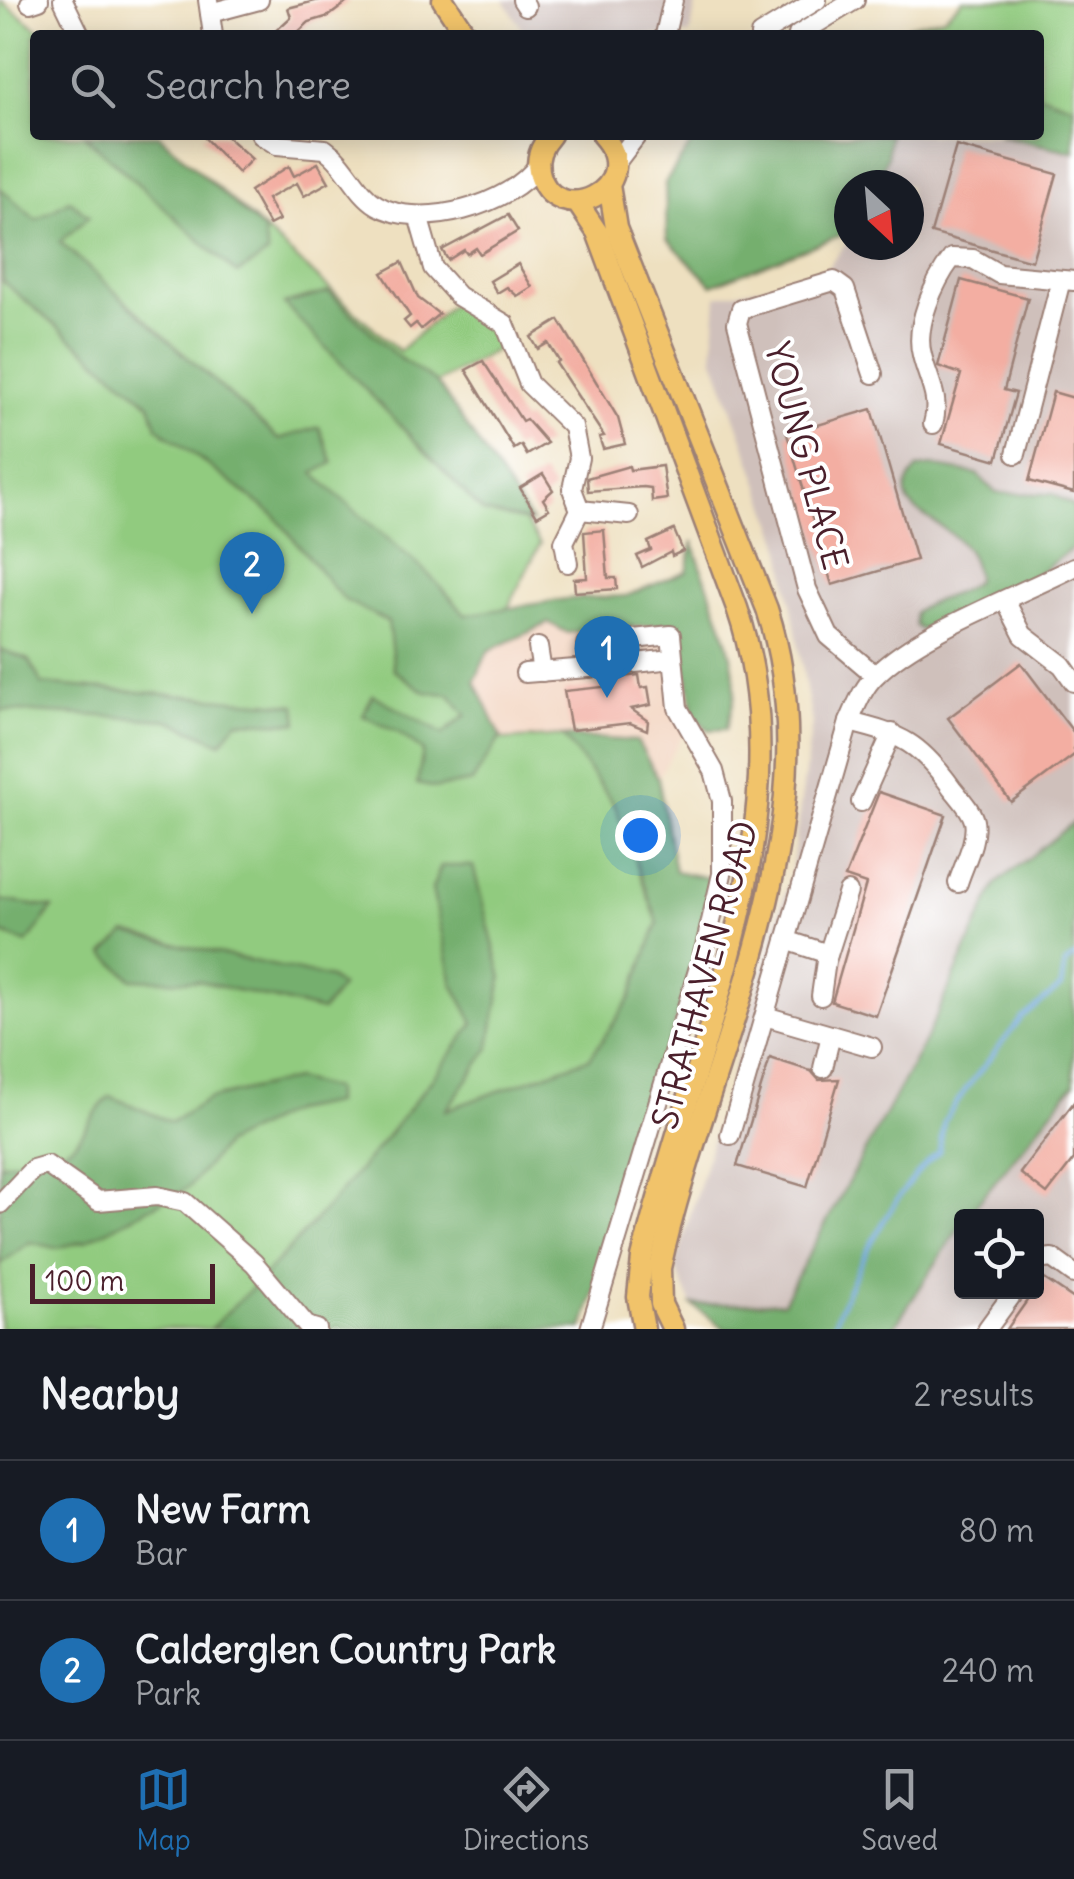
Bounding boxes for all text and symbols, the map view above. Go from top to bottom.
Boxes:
search box [30,30,1044,140]
icon: search [65,58,120,113]
text: Search here [145,62,351,109]
north arrow [834,170,924,260]
street label: YOUNG PLACE [755,337,858,574]
pin: 2 [220,532,284,614]
pin: 1 [574,616,640,698]
your location [615,810,666,861]
street label: STRATHAVEN ROAD [642,816,766,1134]
map controls [954,1209,1044,1299]
button: locate [954,1209,1044,1299]
scale bar [30,1259,215,1304]
text: 100 m [45,1263,124,1299]
text: Nearby [40,1368,179,1420]
text: 2 results [914,1374,1034,1415]
text: New Farm [135,1486,311,1533]
text: 1 [66,1510,79,1551]
text: 80 m [959,1510,1034,1551]
text: Bar [135,1533,187,1574]
text: Calderglen Country Park [135,1626,556,1673]
text: 2 [64,1650,81,1691]
text: 240 m [942,1650,1034,1691]
text: Park [135,1673,201,1714]
tab: Map [136,1762,191,1858]
tab: Directions [463,1762,589,1858]
tab: Saved [861,1762,938,1858]

